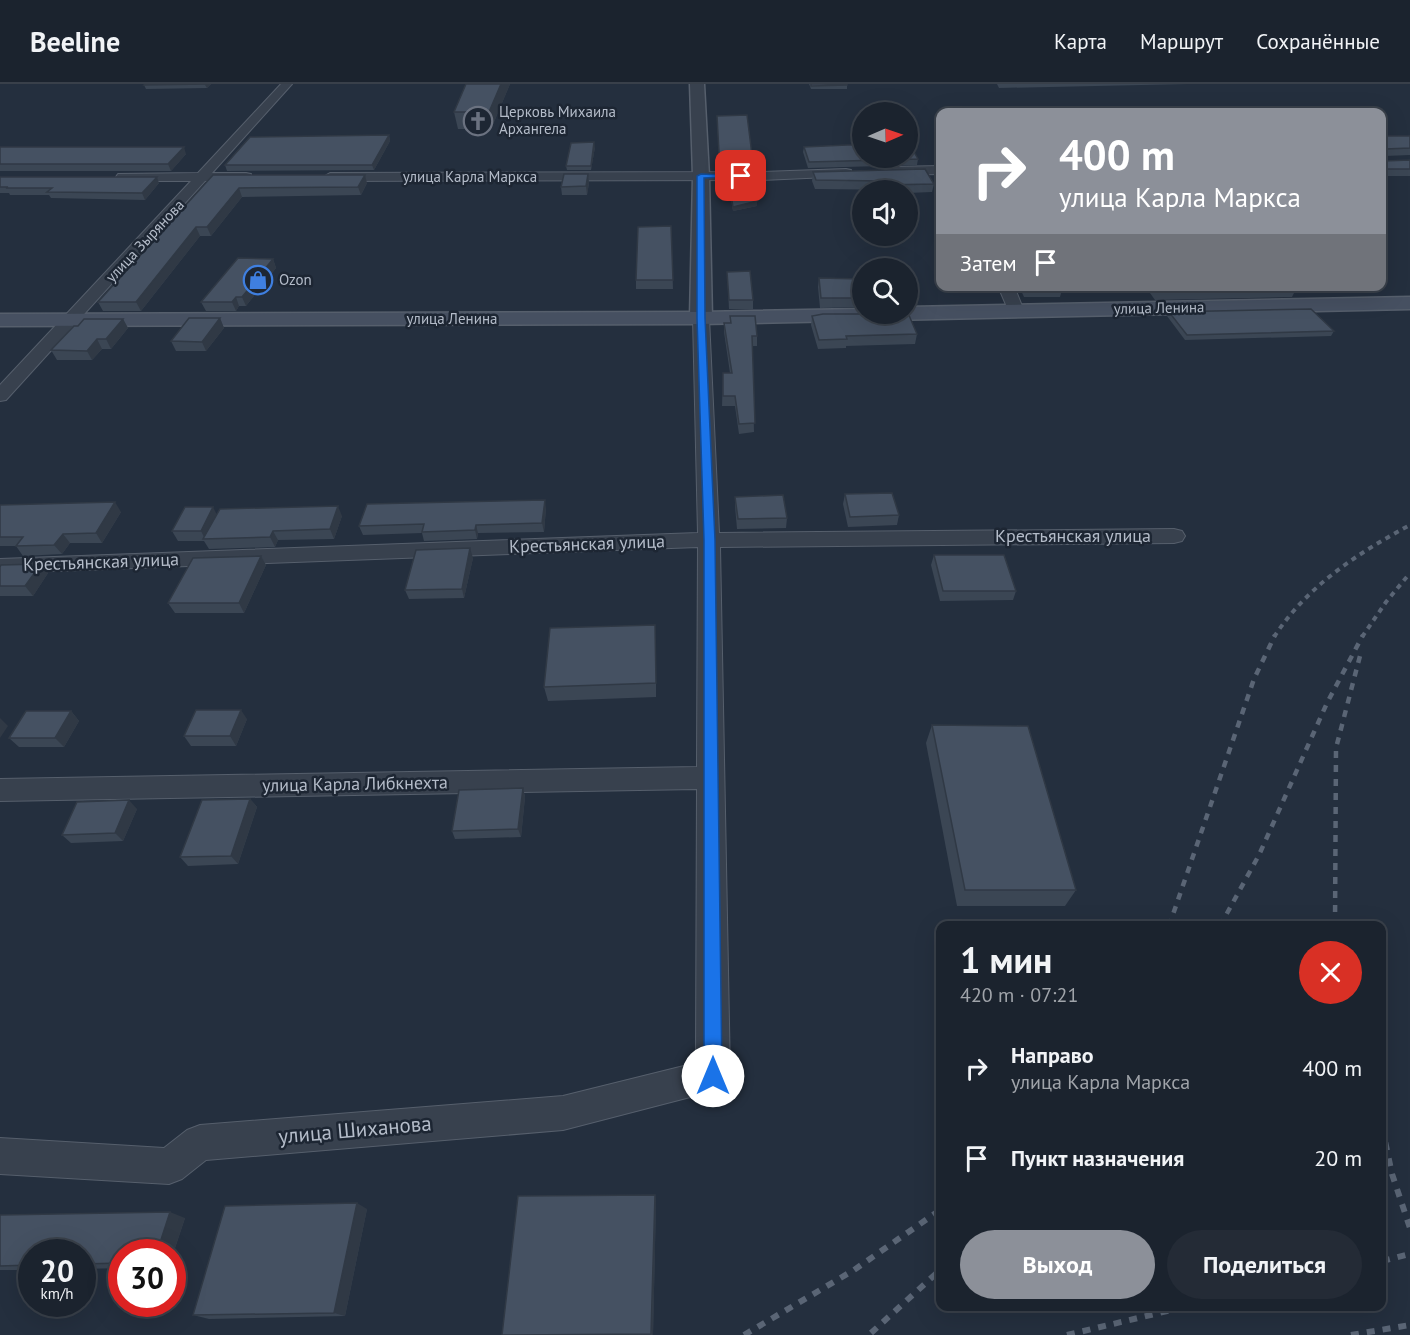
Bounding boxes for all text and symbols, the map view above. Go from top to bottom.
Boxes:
text: Beeline [30,23,120,60]
text: Карта [1054,28,1107,55]
text: Маршрут [1140,28,1223,55]
text: Сохранённые [1256,28,1380,55]
place label: Церковь Михаила Архангела [499,102,616,138]
north arrow [852,102,918,168]
map controls [852,102,918,324]
church icon: Церковь Михаила Архангела [462,105,494,137]
text: 400 m [1059,127,1175,182]
icon: right [960,132,1038,210]
pin [715,150,766,201]
icon: arrive [724,159,757,192]
street label: улица Карла Маркса [403,167,537,186]
button: sound [852,180,918,246]
text: улица Карла Маркса [1059,180,1301,214]
street label: улица Зырянова [101,195,188,286]
icon: arrive [1029,246,1062,279]
text: Затем [960,249,1017,277]
button: search [852,258,918,324]
shop icon: Ozon [242,264,274,296]
place label: Ozon [279,270,312,289]
street label: улица Ленина [1113,297,1205,318]
street label: улица Ленина [407,309,497,328]
street label: Крестьянская улица [995,524,1151,547]
street label: Крестьянская улица [509,529,665,558]
street label: Крестьянская улица [23,547,179,576]
street label: улица Карла Либкнехта [262,770,448,797]
text: 1 мин [960,936,1052,983]
button: close [1299,941,1362,1004]
text: 420 m · 07:21 [960,982,1078,1008]
text: Направо [1011,1041,1094,1069]
position arrow [681,1044,745,1108]
icon: right [960,1052,993,1085]
text: 400 m [1302,1054,1362,1082]
text: улица Карла Маркса [1011,1069,1190,1095]
street label: улица Шиханова [277,1109,433,1150]
icon: arrive [960,1142,993,1175]
text: Пункт назначения [1011,1144,1184,1172]
text: 20 m [1314,1144,1362,1172]
button: Выход [960,1230,1155,1299]
button: Поделиться [1167,1230,1362,1299]
speed limit sign: 30 [108,1239,186,1317]
text: 20 [40,1251,74,1290]
text: km/h [41,1284,73,1303]

